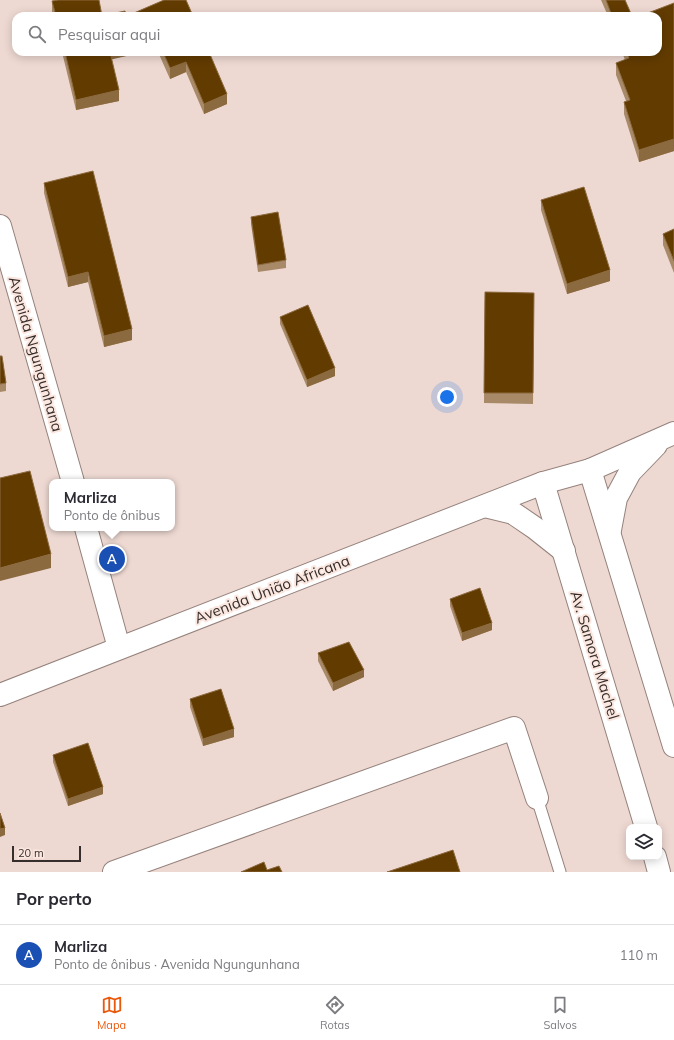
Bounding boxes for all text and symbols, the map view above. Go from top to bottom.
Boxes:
search box [12,12,662,56]
icon: search [26,23,48,45]
text: Pesquisar aqui [58,25,160,44]
street label: Avenida Ngungunhana [5,274,67,434]
your location [437,387,457,407]
popup [49,479,175,531]
text: Marliza [64,488,117,507]
text: Ponto de ônibus [64,507,160,523]
pin: A [99,544,125,574]
street label: Avenida União Africana [192,551,352,627]
street label: Av. Samora Machel [566,588,624,722]
map controls [626,824,662,860]
button: layers [626,824,662,860]
scale bar [12,844,81,863]
text: 20 m [18,846,44,860]
text: Por perto [16,888,92,909]
text: Marliza [54,937,107,956]
text: A [24,947,34,963]
text: 110 m [620,947,658,963]
text: Ponto de ônibus · Avenida Ngungunhana [54,956,300,972]
tab: Mapa [97,994,126,1032]
tab: Rotas [320,994,350,1032]
tab: Salvos [543,994,577,1032]

